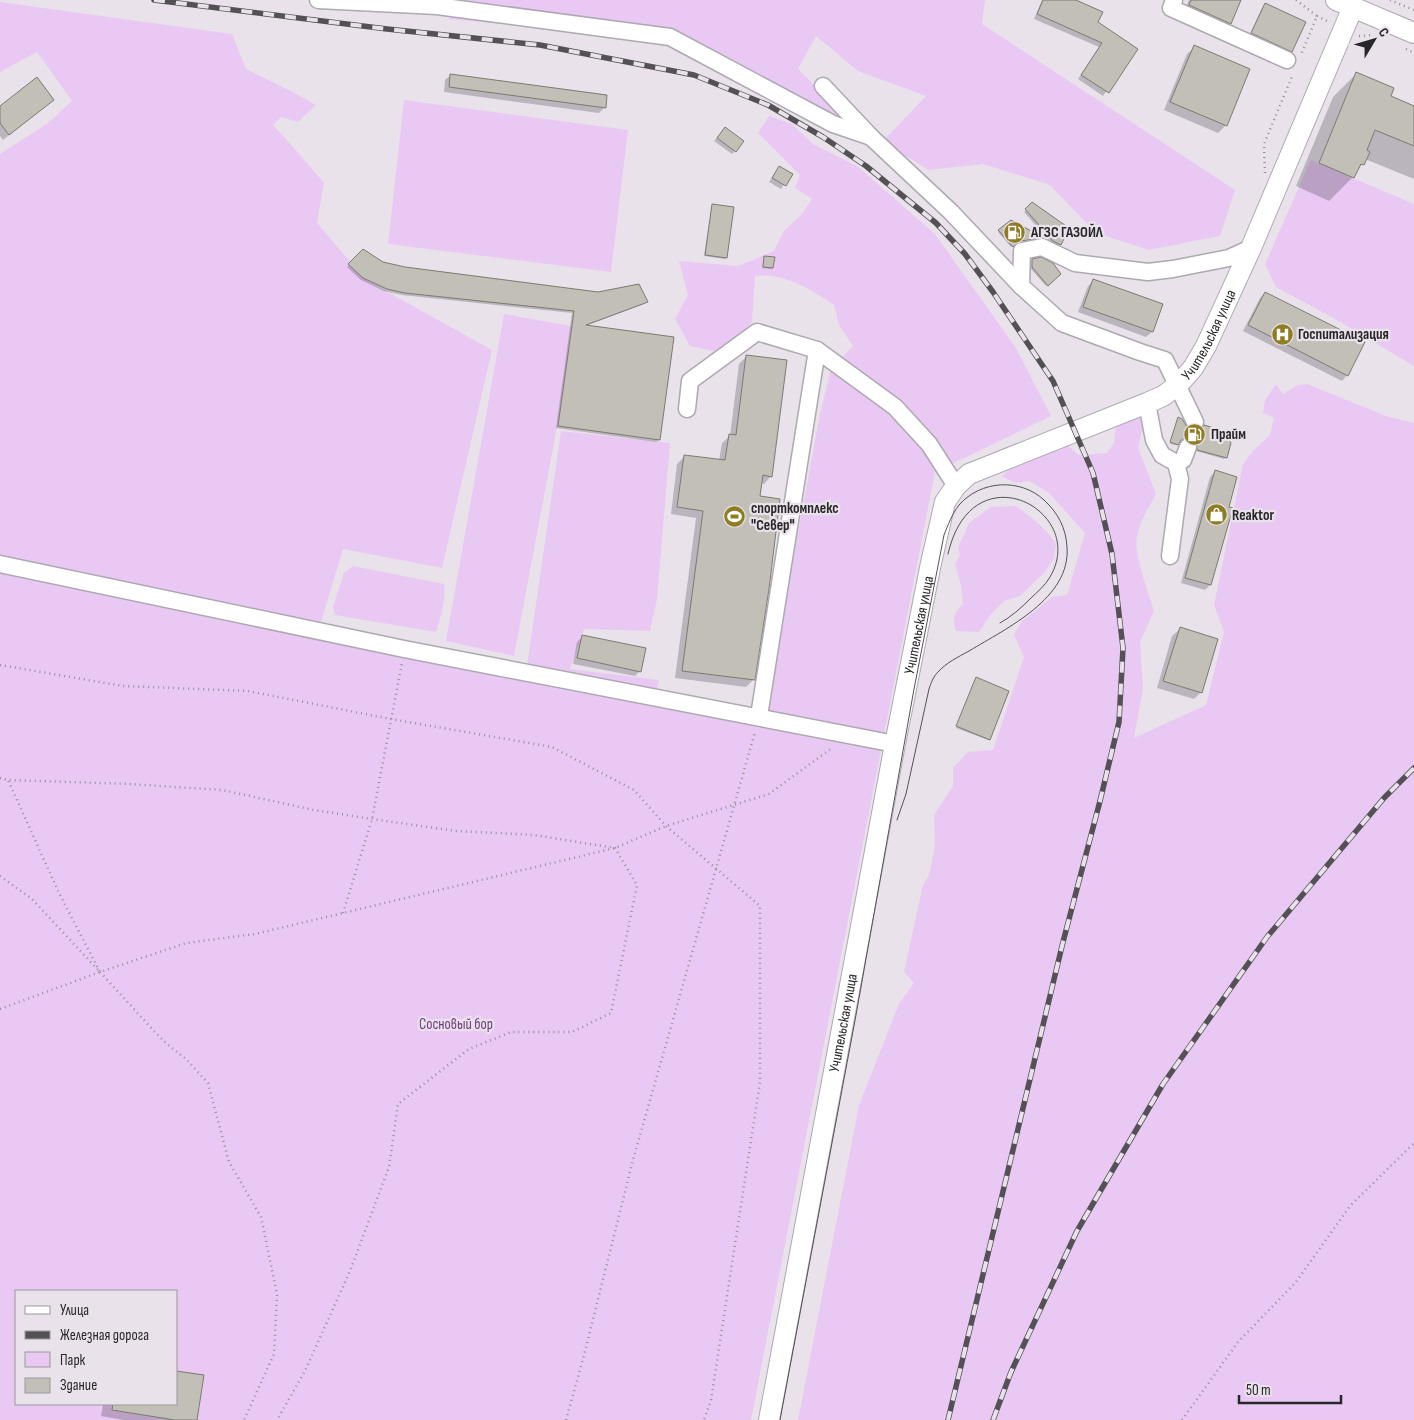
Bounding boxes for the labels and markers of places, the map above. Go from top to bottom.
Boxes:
fuel station icon: АГЗС ГАЗОЙЛ [1003,220,1027,244]
place label: АГЗС ГАЗОЙЛ [1030,223,1104,242]
hospital icon: Госпитализация [1270,322,1294,346]
place label: Госпитализация [1298,325,1389,344]
fuel station icon: Прайм [1183,422,1207,446]
place label: Прайм [1211,425,1246,444]
place label: спорткомплекс "Север" [751,499,839,535]
shop icon: Reaktor [1204,503,1228,527]
sports icon: спорткомплекс "Север" [723,505,747,529]
place label: Reaktor [1232,506,1275,525]

